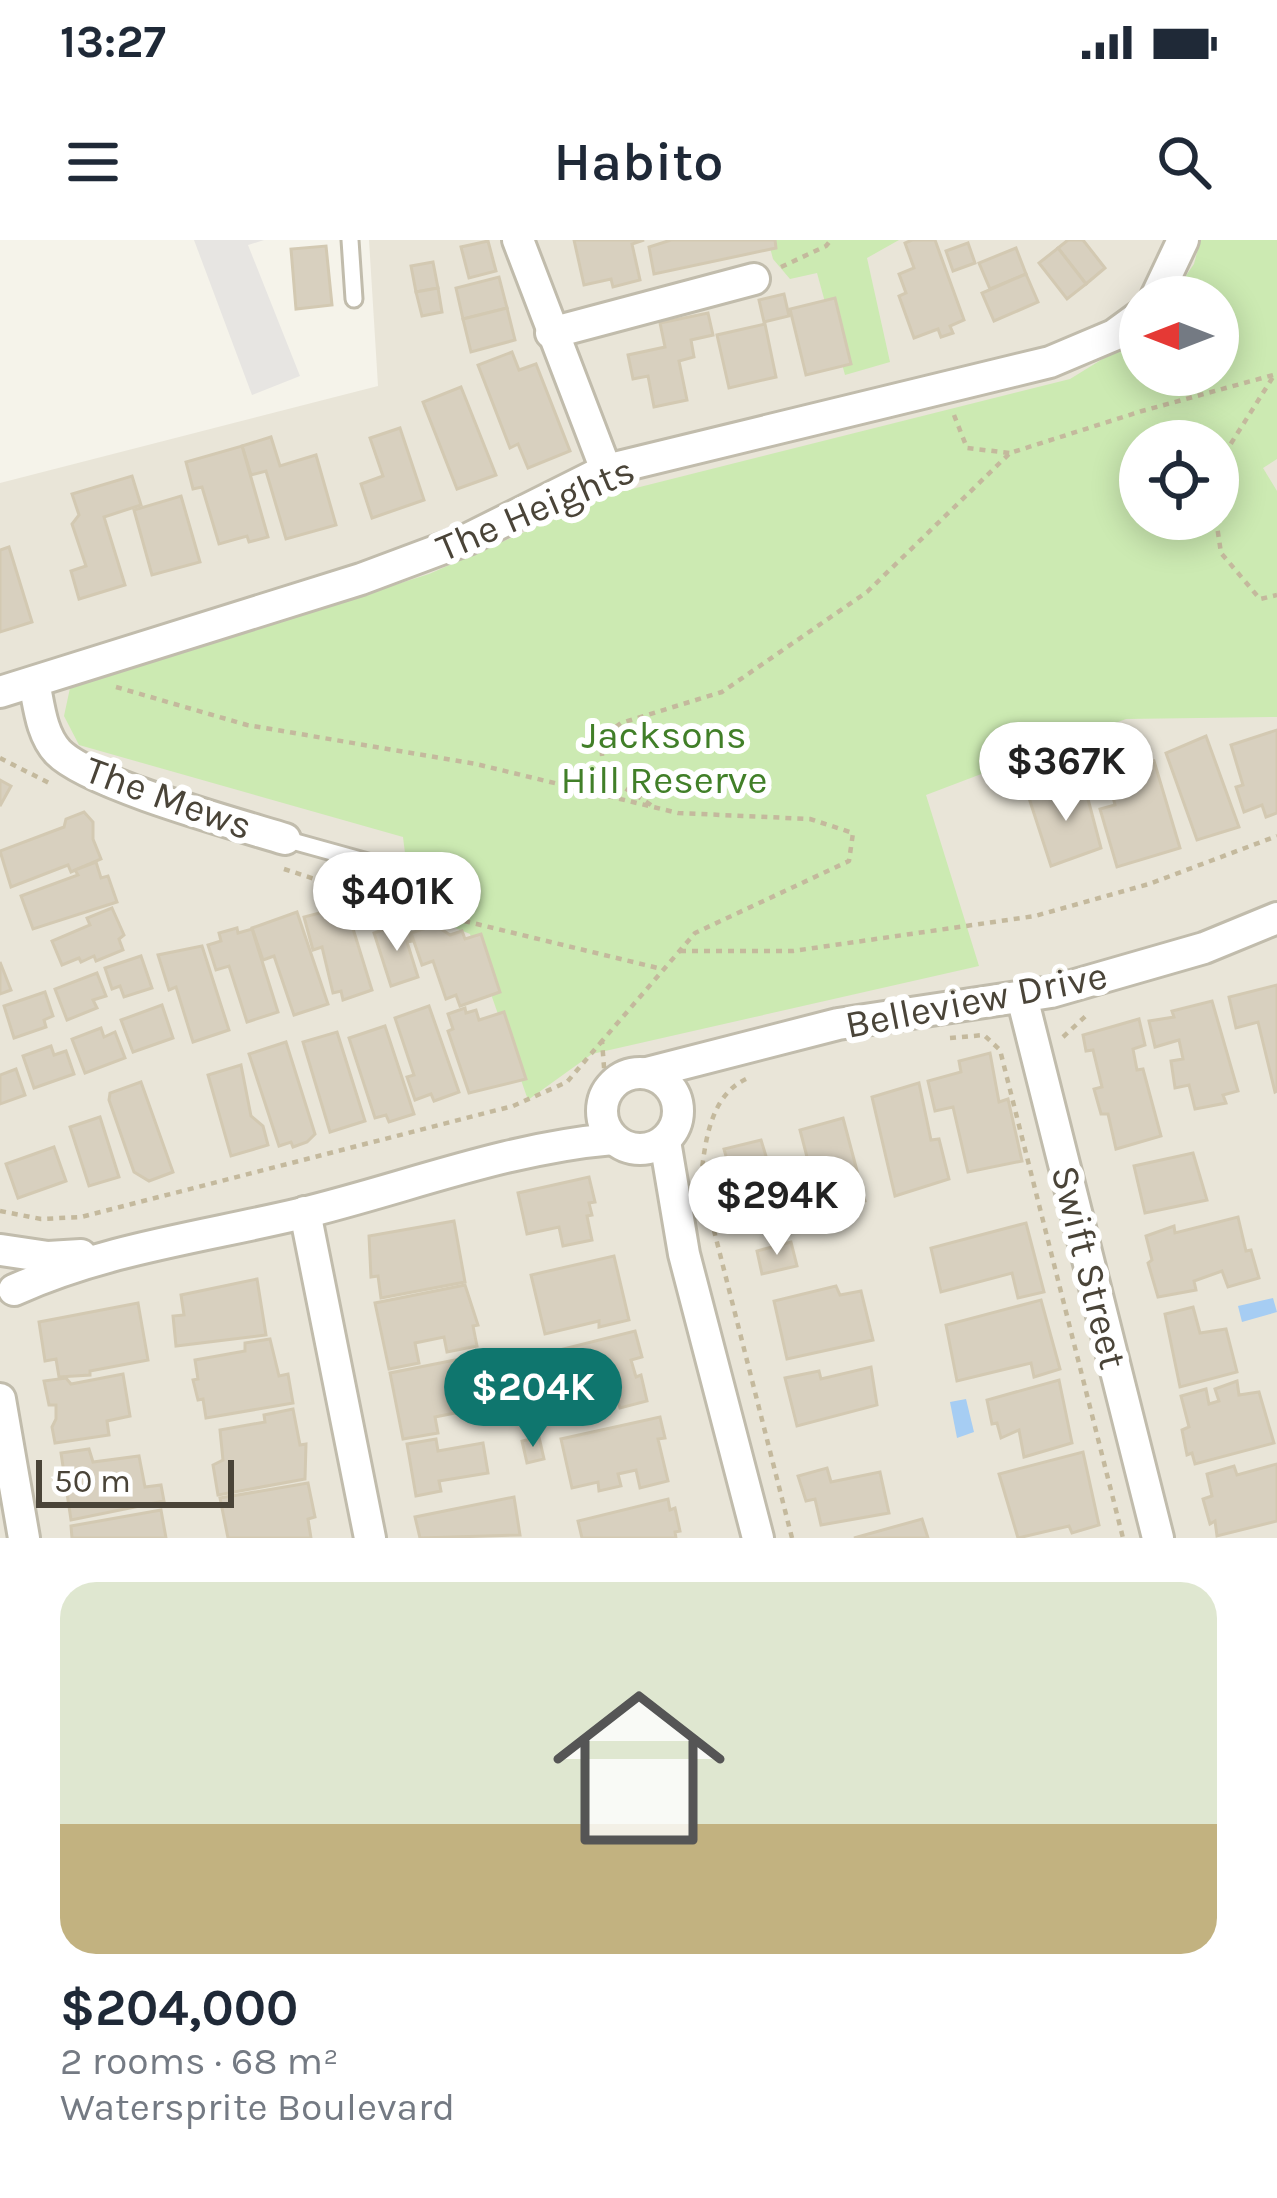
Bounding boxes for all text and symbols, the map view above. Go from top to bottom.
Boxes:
text: 13:27 [60,16,166,68]
icon: menu [60,129,126,195]
icon: search [1151,129,1217,195]
text: Habito [553,130,724,194]
north arrow [1119,276,1239,396]
map controls [1119,276,1239,540]
button: locate [1119,420,1239,540]
street label: The Heights [429,447,641,571]
park label: Jacksons Hill Reserve [561,712,767,803]
pin: $367K [982,722,1150,824]
text: $367K [1006,738,1126,784]
street label: The Mews [79,747,258,849]
pin: $401K [313,852,481,954]
text: $401K [340,868,454,914]
street label: Belleview Drive [841,952,1111,1048]
pin: $294K [693,1156,861,1258]
street label: Swift Street [1042,1161,1136,1374]
text: $294K [716,1172,838,1218]
pin: $204K [449,1348,617,1450]
text: $204K [471,1364,595,1410]
scale bar [36,1454,234,1507]
text: 50 m [54,1462,131,1500]
icon: home [531,1660,747,1876]
text: $204,000 [60,1978,298,2038]
text: 2 rooms · 68 m² [60,2038,339,2084]
text: Watersprite Boulevard [60,2084,455,2130]

